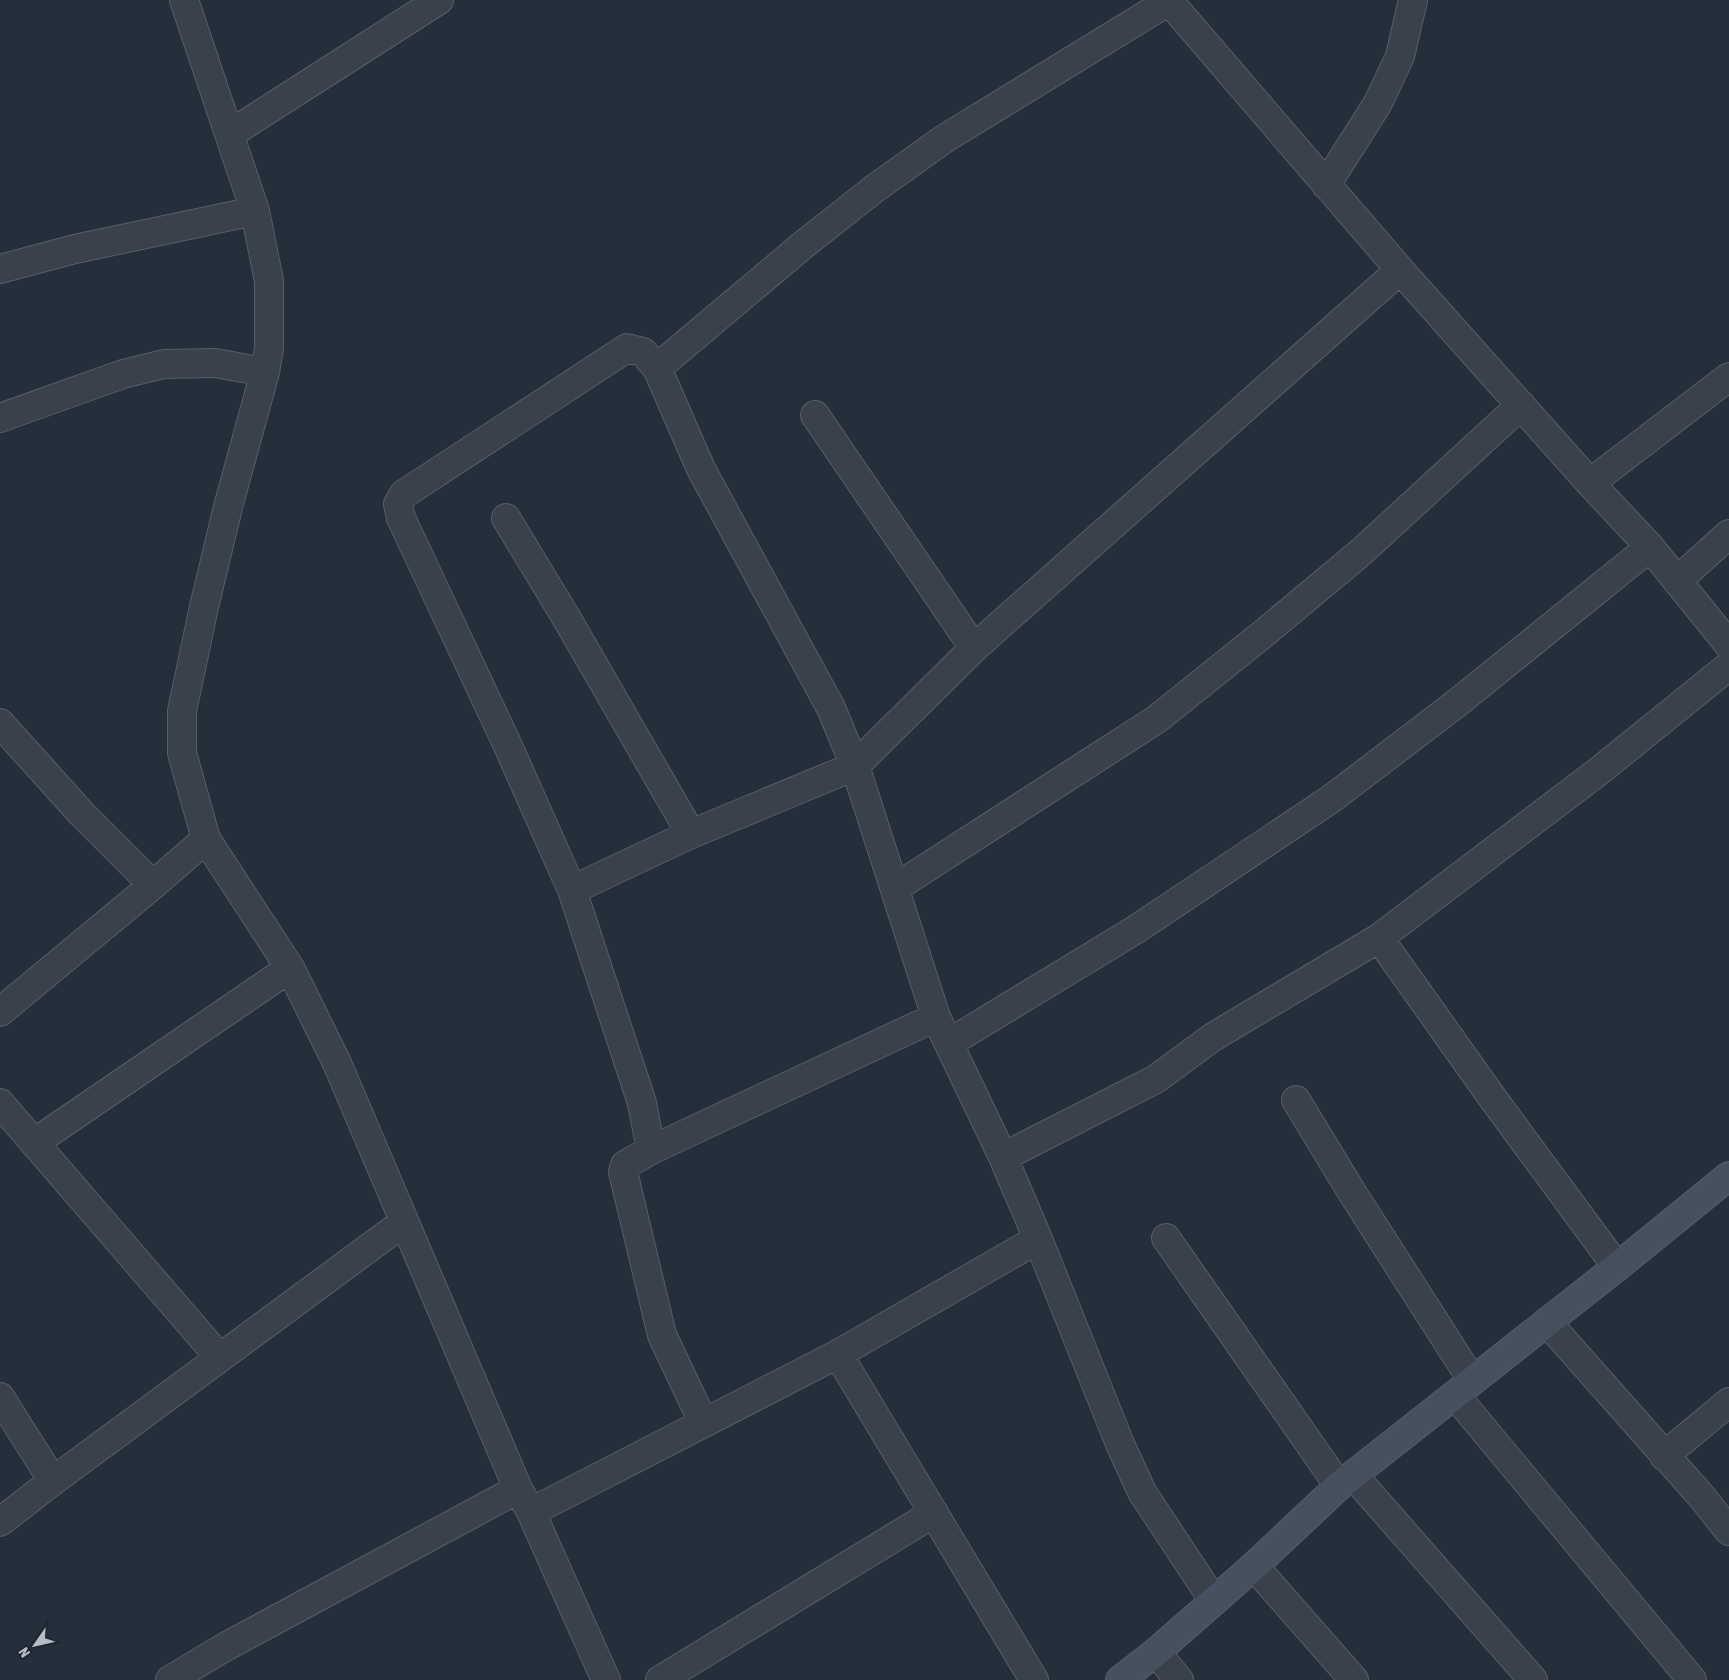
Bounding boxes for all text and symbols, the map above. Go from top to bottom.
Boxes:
north arrow [10,1620,60,1670]
text: N [15,1644,33,1660]

